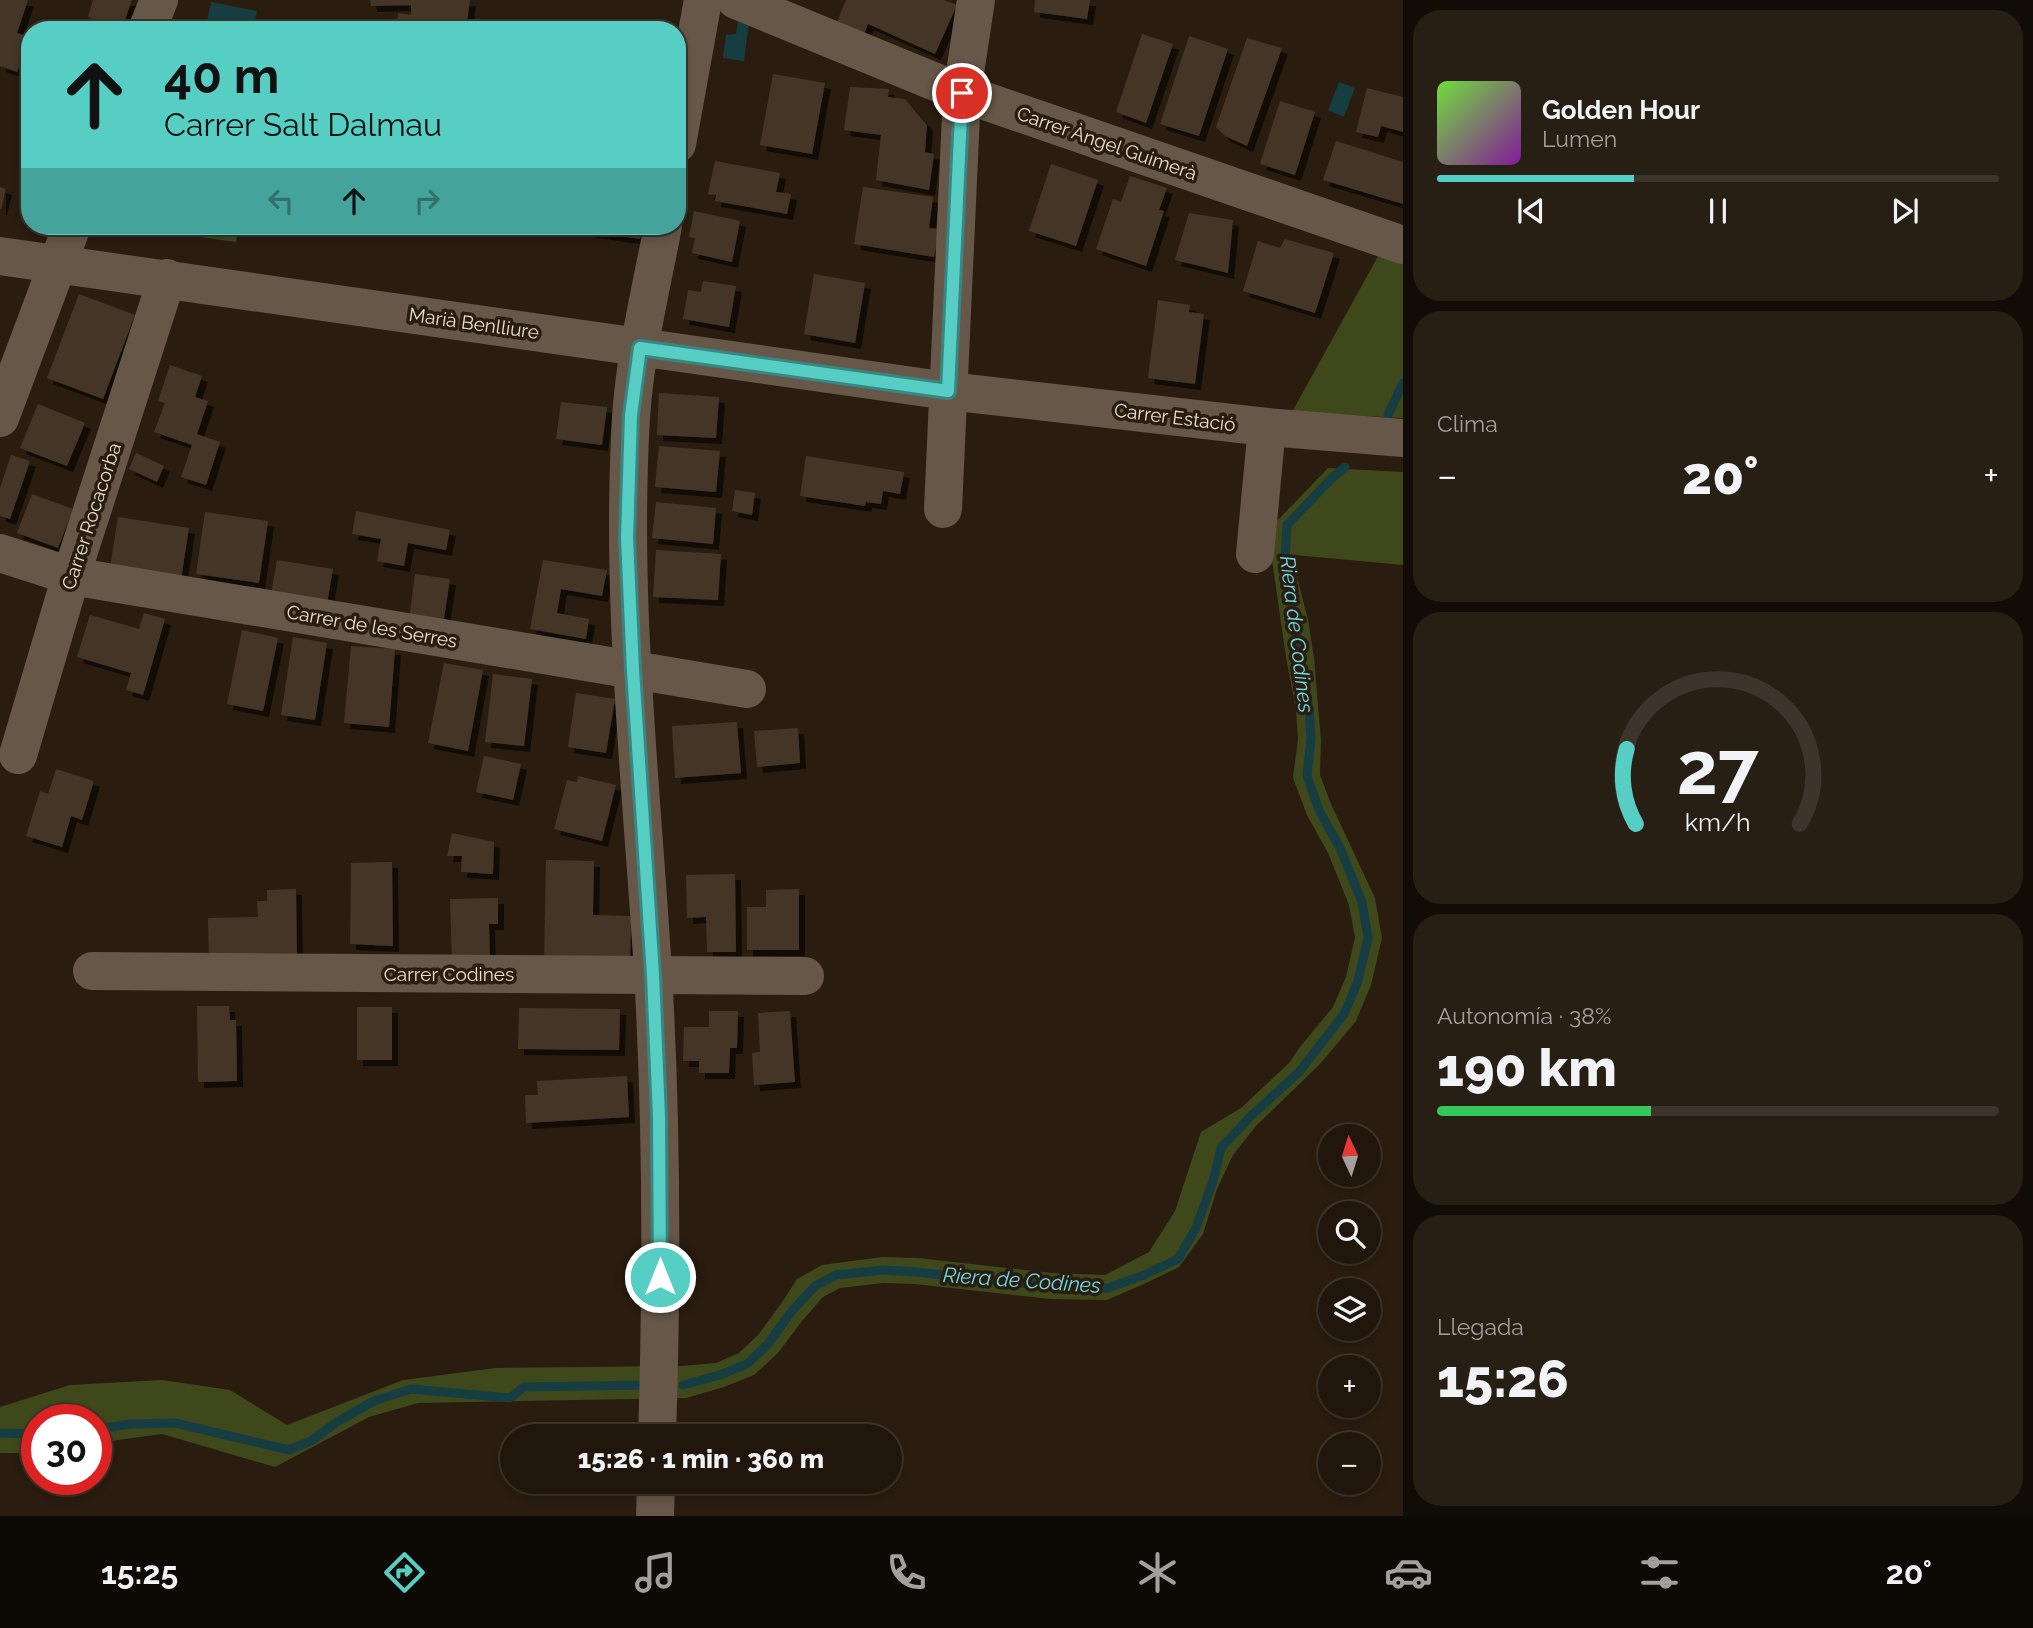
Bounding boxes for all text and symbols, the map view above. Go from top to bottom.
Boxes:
text: 40 m [164,47,279,104]
icon: ahead [49,49,140,140]
pin [932,63,992,123]
icon: arrive [943,74,981,112]
text: Golden Hour [1542,95,1700,125]
street label: Carrer Àngel Guimerà [1014,102,1200,184]
text: Carrer Salt Dalmau [164,106,442,143]
text: Lumen [1542,125,1617,152]
icon: left [262,182,300,220]
icon: ahead [335,182,373,220]
icon: right [408,182,446,220]
icon: previous [1512,192,1550,230]
icon: pause [1699,192,1737,230]
icon: next [1886,192,1924,230]
street label: Marià Benlliure [408,303,540,343]
street label: Carrer Estació [1113,399,1237,435]
text: Clima [1437,410,1498,437]
street label: Carrer Rocacorba [57,440,125,592]
text: 20° [1682,445,1759,506]
text: − [1437,453,1457,498]
text: + [1983,453,1999,498]
water label: Riera de Codines [1275,554,1319,714]
street label: Carrer de les Serres [285,600,459,652]
text: 27 [1677,726,1759,811]
text: km/h [1685,807,1751,837]
street label: Carrer Codines [384,963,514,985]
text: Autonomía · 38% [1437,1002,1611,1029]
text: 190 km [1437,1037,1617,1098]
north arrow [1318,1124,1381,1186]
map controls [1318,1124,1381,1495]
button: search [1318,1201,1381,1264]
position arrow [623,1240,697,1314]
water label: Riera de Codines [942,1262,1102,1298]
button: layers [1318,1278,1381,1341]
text: Llegada [1437,1313,1524,1340]
text: 15:26 [1437,1348,1569,1409]
button: + [1318,1355,1381,1418]
speed limit sign: 30 [21,1404,112,1495]
button: − [1318,1432,1381,1495]
text: 15:26 · 1 min · 360 m [578,1444,824,1474]
icon: directions [380,1548,429,1597]
icon: music [631,1548,680,1597]
icon: phone [882,1548,931,1597]
icon: climate [1133,1548,1182,1597]
icon: car [1384,1548,1433,1597]
icon: filters [1635,1548,1684,1597]
text: 15:25 [101,1554,178,1591]
text: 20° [1886,1554,1932,1591]

